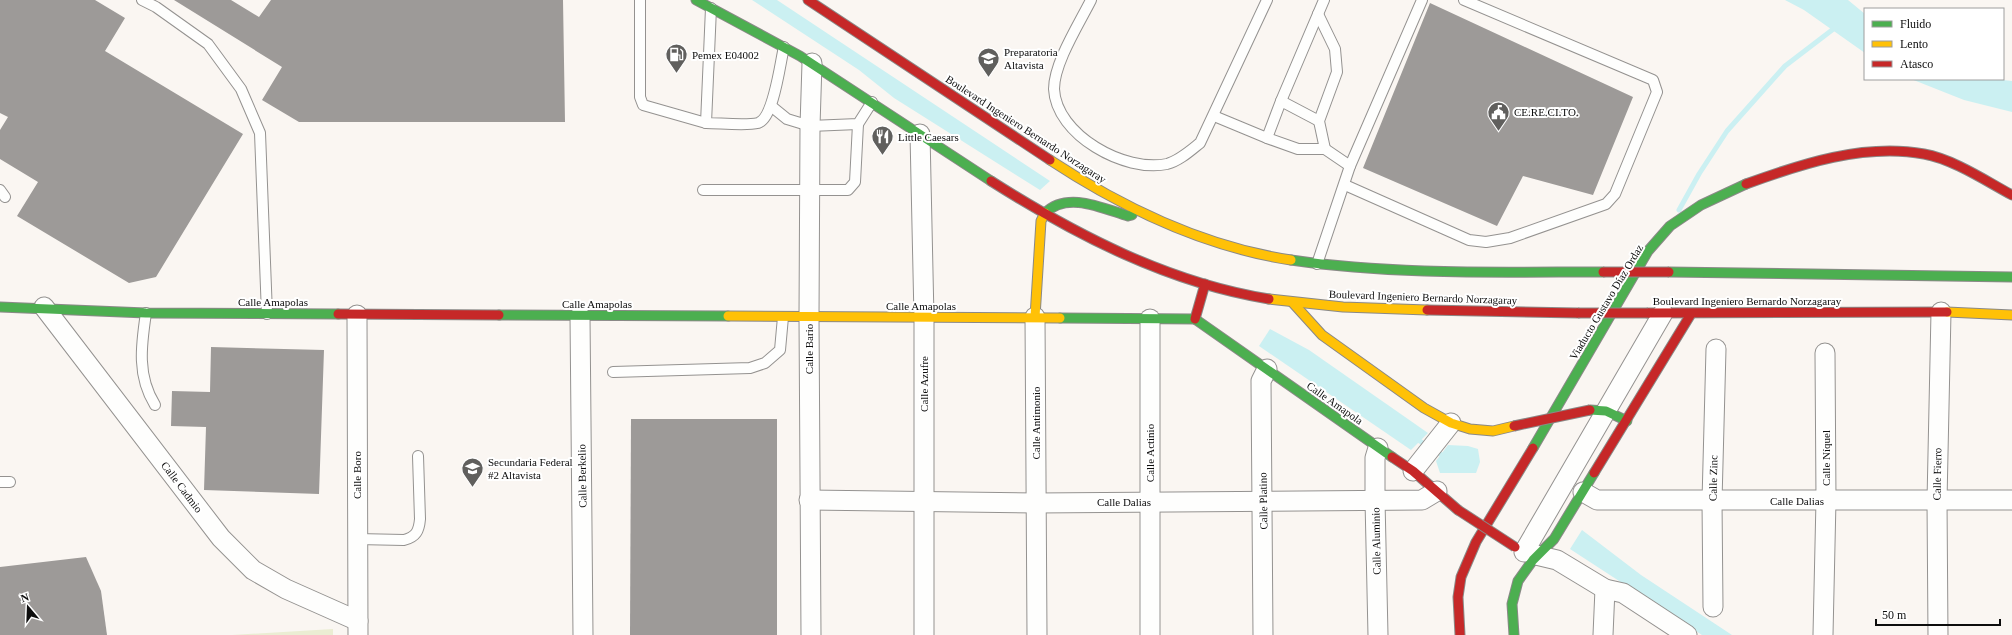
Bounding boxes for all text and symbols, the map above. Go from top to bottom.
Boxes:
legend [1864,8,2004,80]
text: Fluido [1900,17,1931,31]
text: Lento [1900,37,1928,51]
fuel station icon: Pemex E04002 [664,42,690,75]
school or university icon: Preparatoria Altavista [976,45,1002,78]
place label: Preparatoria Altavista [1004,46,1058,71]
place label: Pemex E04002 [692,49,759,61]
text: Atasco [1900,57,1933,71]
street label: Boulevard Ingeniero Bernardo Norzagaray [944,73,1109,186]
public building icon: CE.RE.CI.TO. [1485,99,1511,132]
place label: CE.RE.CI.TO. [1514,106,1579,118]
restaurant icon: Little Caesars [869,124,895,157]
place label: Little Caesars [898,131,959,143]
street label: Viaducto Gustavo Díaz Ordaz [1567,242,1645,362]
street label: Boulevard Ingeniero Bernardo Norzagaray [1329,288,1518,306]
street label: Boulevard Ingeniero Bernardo Norzagaray [1653,295,1842,307]
street label: Calle Amapolas [238,296,308,308]
street label: Calle Amapolas [562,298,632,310]
street label: Calle Amapolas [886,300,956,312]
street label: Calle Bario [803,323,815,374]
street label: Calle Azufre [918,356,930,412]
street label: Calle Amapola [1305,379,1365,427]
street label: Calle Antimonio [1030,386,1042,460]
street label: Calle Actinio [1144,423,1156,482]
street label: Calle Níquel [1820,430,1832,486]
street label: Calle Berkelio [575,443,589,508]
street label: Calle Fierro [1931,447,1943,501]
street label: Calle Boro [351,451,363,499]
school or university icon: Secundaria Federal #2 Altavista [459,455,485,488]
street label: Calle Zinc [1707,455,1719,501]
place label: Secundaria Federal #2 Altavista [488,456,573,481]
street label: Calle Cadmio [159,459,205,515]
street label: Calle Platino [1256,472,1269,530]
street label: Calle Dalias [1770,495,1824,507]
street label: Calle Dalias [1097,496,1151,508]
street label: Calle Aluminio [1369,507,1383,575]
north arrow [8,587,48,627]
text: N [19,591,31,605]
scale bar [1876,601,2000,627]
text: 50 m [1882,608,1907,622]

